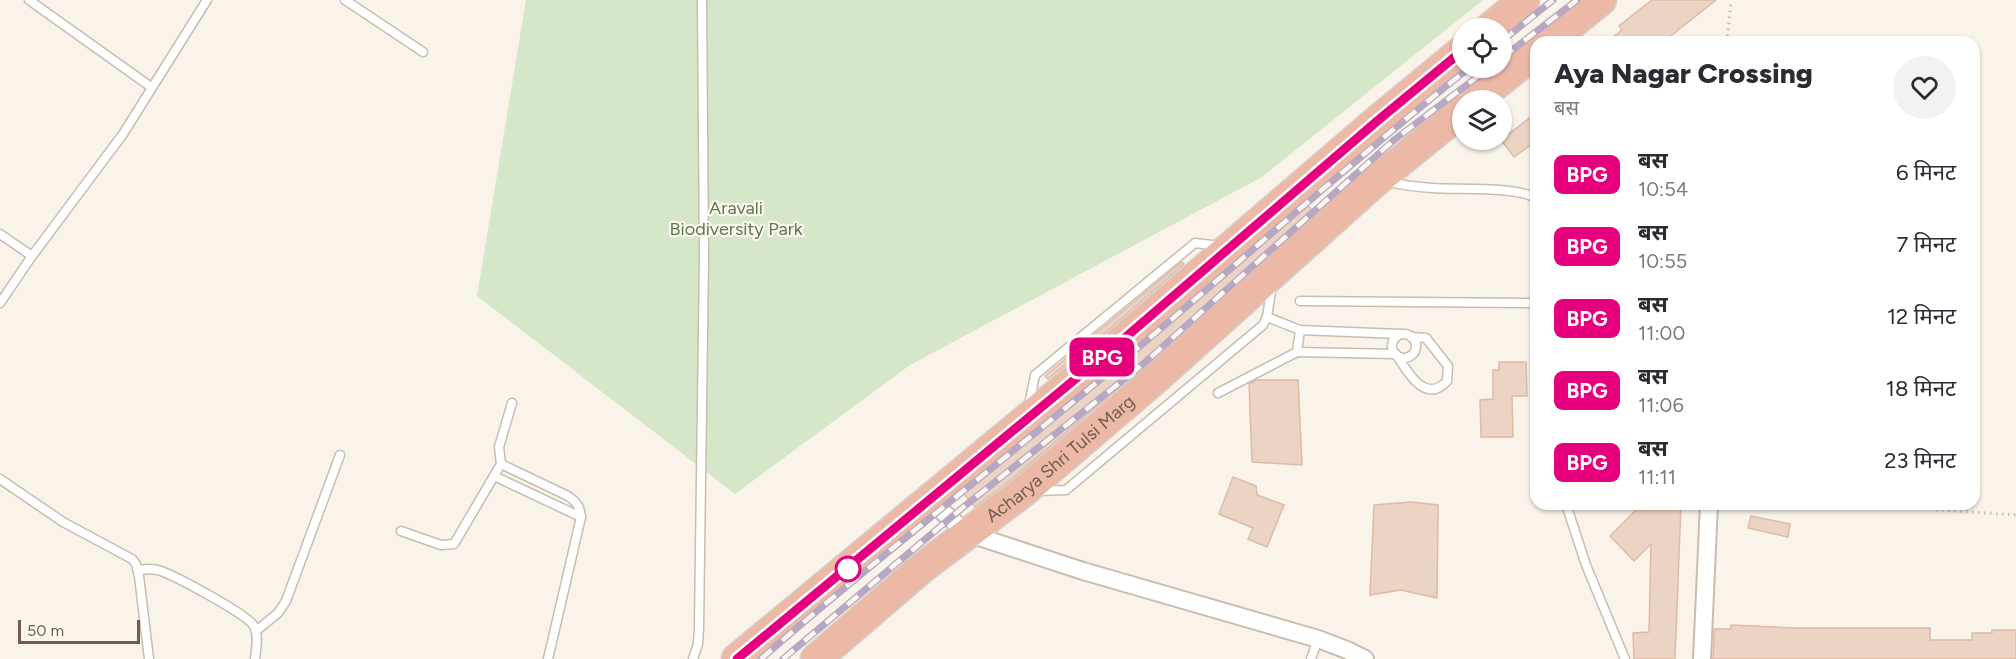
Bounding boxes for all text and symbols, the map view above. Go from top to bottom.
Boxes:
map controls [1452,18,1512,150]
button: locate [1452,18,1512,78]
text: Aya Nagar Crossing [1554,56,1813,90]
button: heart [1893,56,1956,119]
button: layers [1452,90,1512,150]
text: बस [1554,96,1579,120]
text: बस [1638,147,1668,174]
text: 6 मिनट [1896,159,1956,186]
text: BPG [1566,162,1608,187]
text: 10:54 [1638,177,1688,201]
park label: Aravali Biodiversity Park [670,197,803,240]
text: बस [1638,219,1668,246]
text: 7 मिनट [1897,231,1956,258]
text: BPG [1566,234,1608,259]
text: 10:55 [1638,249,1687,273]
text: बस [1638,291,1668,318]
text: 12 मिनट [1887,303,1956,330]
text: BPG [1566,306,1608,331]
text: 11:00 [1638,321,1685,345]
line badge: BPG [1068,338,1136,376]
text: BPG [1081,345,1123,370]
text: बस [1638,363,1668,390]
text: 18 मिनट [1886,375,1956,402]
text: BPG [1566,378,1608,403]
street label: Acharya Shri Tulsi Marg [981,390,1139,527]
text: 11:06 [1638,393,1684,417]
text: बस [1638,435,1668,462]
text: 23 मिनट [1884,447,1956,474]
text: BPG [1566,450,1608,475]
text: 11:11 [1638,465,1676,489]
unlabelled marker [835,556,861,582]
scale bar [18,617,140,644]
text: 50 m [27,621,64,640]

